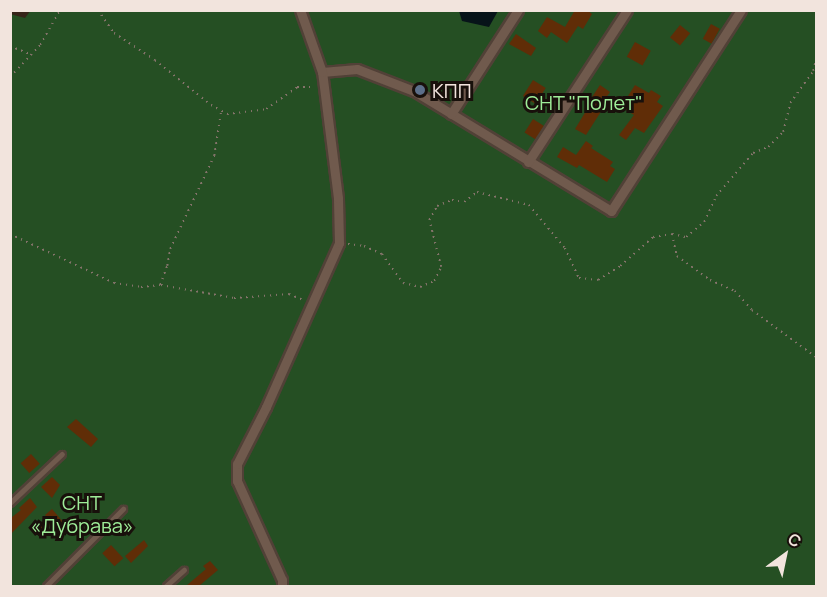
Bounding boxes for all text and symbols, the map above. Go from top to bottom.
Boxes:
place label: КПП [432,78,472,102]
marker: КПП [413,83,427,97]
park label: СНТ "Полет" [525,90,643,114]
park label: СНТ «Дубрава» [30,491,134,538]
north arrow [755,525,815,585]
text: С [784,527,806,552]

